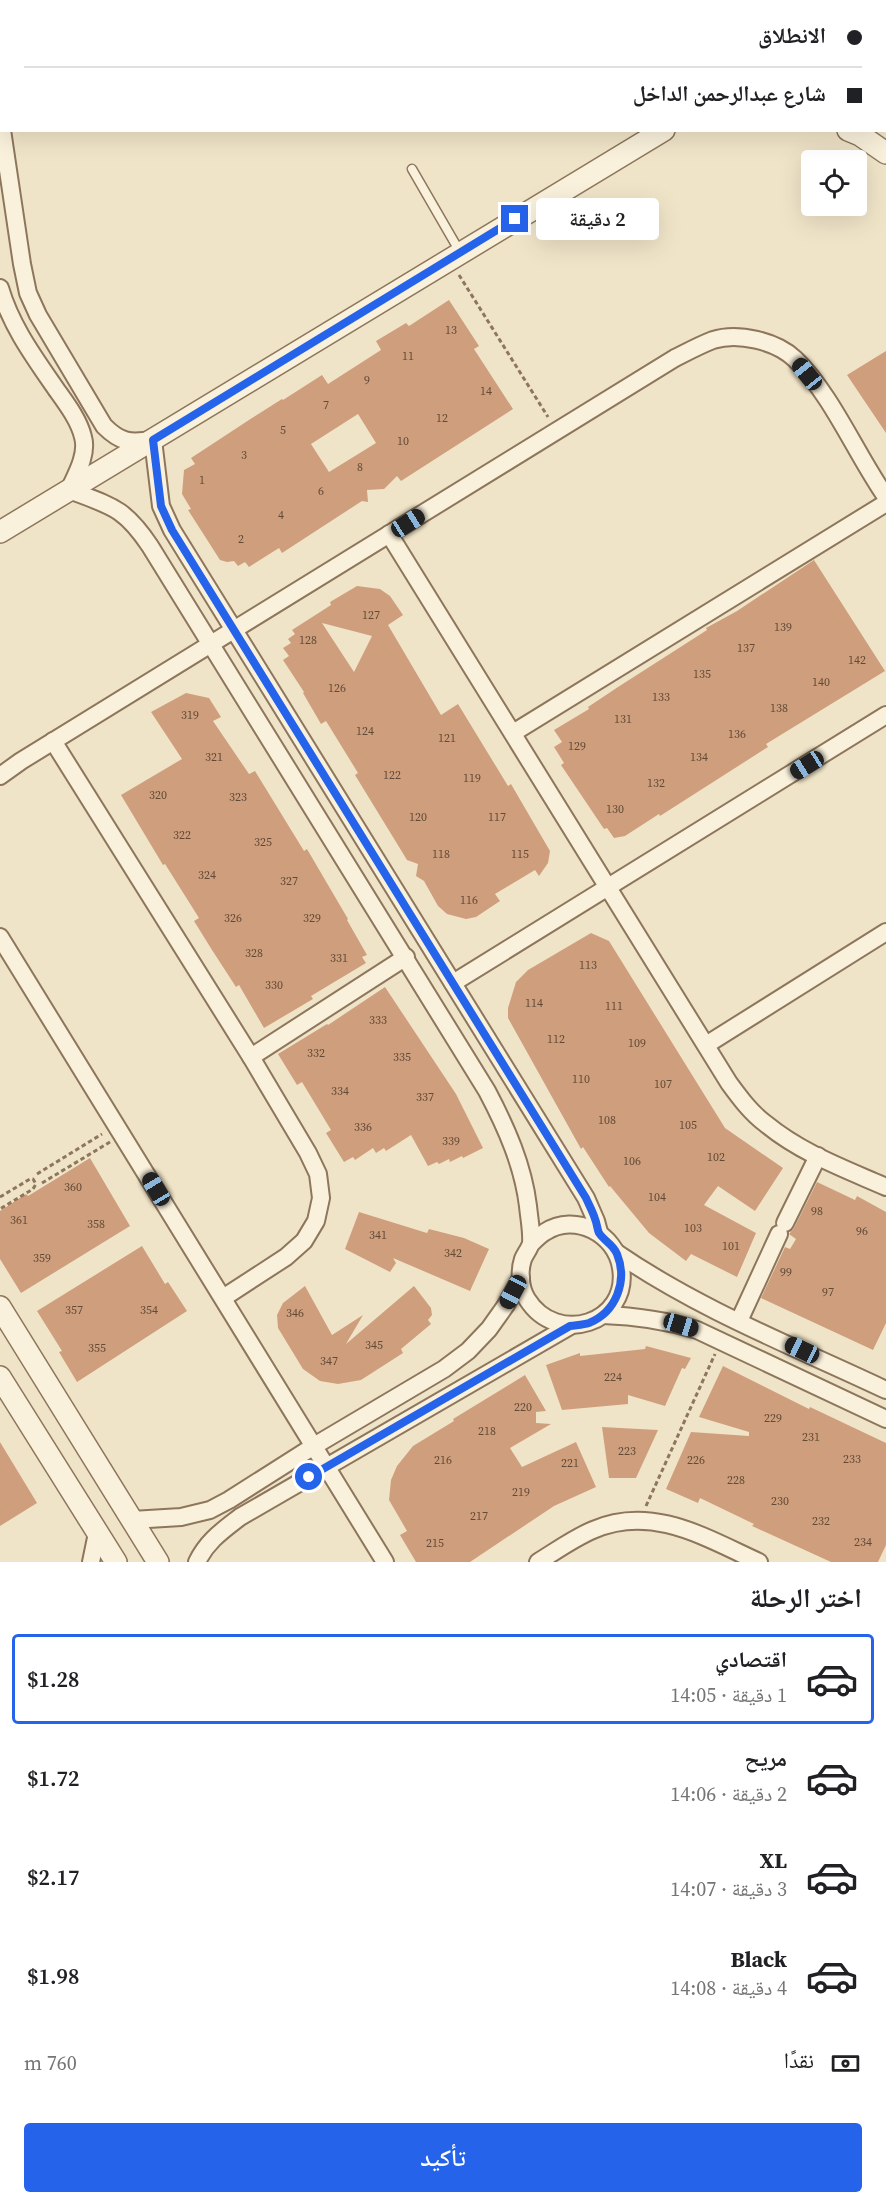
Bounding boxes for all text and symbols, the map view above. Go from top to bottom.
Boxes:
text: الانطلاق [758,20,826,50]
text: شارع عبدالرحمن الداخل [633,78,826,108]
map controls [801,150,867,216]
button: locate [801,150,867,216]
callout: 2 دقيقة [536,198,659,240]
route end [501,205,528,232]
text: 2 دقيقة [569,205,626,233]
house number: 13 [445,322,457,338]
house number: 11 [402,348,414,364]
car [789,354,825,394]
house number: 9 [364,372,370,388]
house number: 14 [480,383,492,399]
house number: 7 [323,397,329,413]
house number: 12 [436,410,448,426]
house number: 5 [280,422,286,438]
house number: 10 [397,433,409,449]
house number: 3 [241,447,247,463]
house number: 8 [357,459,363,475]
house number: 1 [199,472,205,488]
house number: 6 [318,483,324,499]
car [388,506,428,540]
house number: 4 [278,507,284,523]
house number: 2 [238,531,244,547]
house number: 127 [362,607,380,623]
house number: 139 [774,619,792,635]
house number: 128 [299,632,317,648]
house number: 137 [737,640,755,656]
house number: 142 [848,652,866,668]
house number: 135 [693,666,711,682]
house number: 140 [812,674,830,690]
house number: 126 [328,680,346,696]
house number: 133 [652,689,670,705]
house number: 138 [770,700,788,716]
house number: 319 [181,707,199,723]
house number: 131 [614,711,632,727]
house number: 124 [356,723,374,739]
house number: 136 [728,726,746,742]
house number: 121 [438,730,456,746]
house number: 129 [568,738,586,754]
car [787,748,827,782]
house number: 321 [205,749,223,765]
house number: 134 [690,749,708,765]
house number: 122 [383,767,401,783]
house number: 119 [463,770,481,786]
house number: 132 [647,775,665,791]
house number: 320 [149,787,167,803]
house number: 323 [229,789,247,805]
house number: 130 [606,801,624,817]
house number: 120 [409,809,427,825]
house number: 117 [488,809,506,825]
house number: 322 [173,827,191,843]
house number: 325 [254,834,272,850]
house number: 118 [432,846,450,862]
house number: 115 [511,846,529,862]
house number: 324 [198,867,216,883]
house number: 327 [280,873,298,889]
house number: 116 [460,892,478,908]
house number: 326 [224,910,242,926]
house number: 329 [303,910,321,926]
house number: 328 [245,945,263,961]
house number: 331 [330,950,348,966]
house number: 113 [579,957,597,973]
house number: 330 [265,977,283,993]
house number: 114 [525,995,543,1011]
house number: 111 [605,998,623,1014]
house number: 333 [369,1012,387,1028]
house number: 112 [547,1031,565,1047]
house number: 109 [628,1035,646,1051]
house number: 332 [307,1045,325,1061]
house number: 335 [393,1049,411,1065]
house number: 110 [572,1071,590,1087]
house number: 107 [654,1076,672,1092]
house number: 334 [331,1083,349,1099]
house number: 337 [416,1089,434,1105]
house number: 108 [598,1112,616,1128]
house number: 105 [679,1117,697,1133]
house number: 336 [354,1119,372,1135]
house number: 339 [442,1133,460,1149]
house number: 102 [707,1149,725,1165]
house number: 106 [623,1153,641,1169]
car [139,1169,173,1209]
house number: 360 [64,1179,82,1195]
house number: 104 [648,1189,666,1205]
house number: 98 [811,1203,823,1219]
house number: 361 [10,1212,28,1228]
house number: 358 [87,1216,105,1232]
house number: 103 [684,1220,702,1236]
house number: 96 [856,1223,868,1239]
house number: 341 [369,1227,387,1243]
house number: 101 [722,1238,740,1254]
house number: 342 [444,1245,462,1261]
house number: 359 [33,1250,51,1266]
house number: 99 [780,1264,792,1280]
car [497,1272,529,1312]
house number: 97 [822,1284,834,1300]
house number: 357 [65,1302,83,1318]
house number: 354 [140,1302,158,1318]
house number: 346 [286,1305,304,1321]
car [661,1311,701,1339]
car [782,1334,822,1366]
house number: 345 [365,1337,383,1353]
house number: 355 [88,1340,106,1356]
house number: 347 [320,1353,338,1369]
house number: 224 [604,1369,622,1385]
house number: 220 [514,1399,532,1415]
house number: 229 [764,1410,782,1426]
house number: 218 [478,1423,496,1439]
house number: 231 [802,1429,820,1445]
house number: 223 [618,1443,636,1459]
house number: 233 [843,1451,861,1467]
house number: 216 [434,1452,452,1468]
house number: 226 [687,1452,705,1468]
house number: 221 [561,1455,579,1471]
route start [295,1463,322,1490]
house number: 228 [727,1472,745,1488]
house number: 219 [512,1484,530,1500]
house number: 230 [771,1493,789,1509]
house number: 217 [470,1508,488,1524]
house number: 232 [812,1513,830,1529]
house number: 234 [854,1534,872,1550]
house number: 215 [426,1535,444,1551]
text: اختر الرحلة [750,1579,862,1616]
text: اقتصادي [715,1644,787,1674]
icon: car [805,1652,859,1706]
text: $1.28 [27,1664,79,1694]
text: 1 دقيقة · 14:05 [670,1681,787,1709]
text: مريح [744,1743,787,1773]
icon: car [805,1751,859,1805]
text: $1.72 [27,1763,79,1793]
text: 2 دقيقة · 14:06 [670,1780,787,1808]
text: XL [760,1845,787,1875]
icon: car [805,1850,859,1904]
text: $2.17 [27,1862,79,1892]
text: 3 دقيقة · 14:07 [670,1875,787,1903]
text: Black [730,1944,787,1974]
icon: car [805,1949,859,2003]
text: $1.98 [27,1961,79,1991]
text: 4 دقيقة · 14:08 [670,1974,787,2002]
text: نقدًا [784,2045,814,2075]
icon: cash [829,2047,862,2080]
text: 760 m [24,2049,77,2077]
button: تأكيد [24,2123,862,2192]

